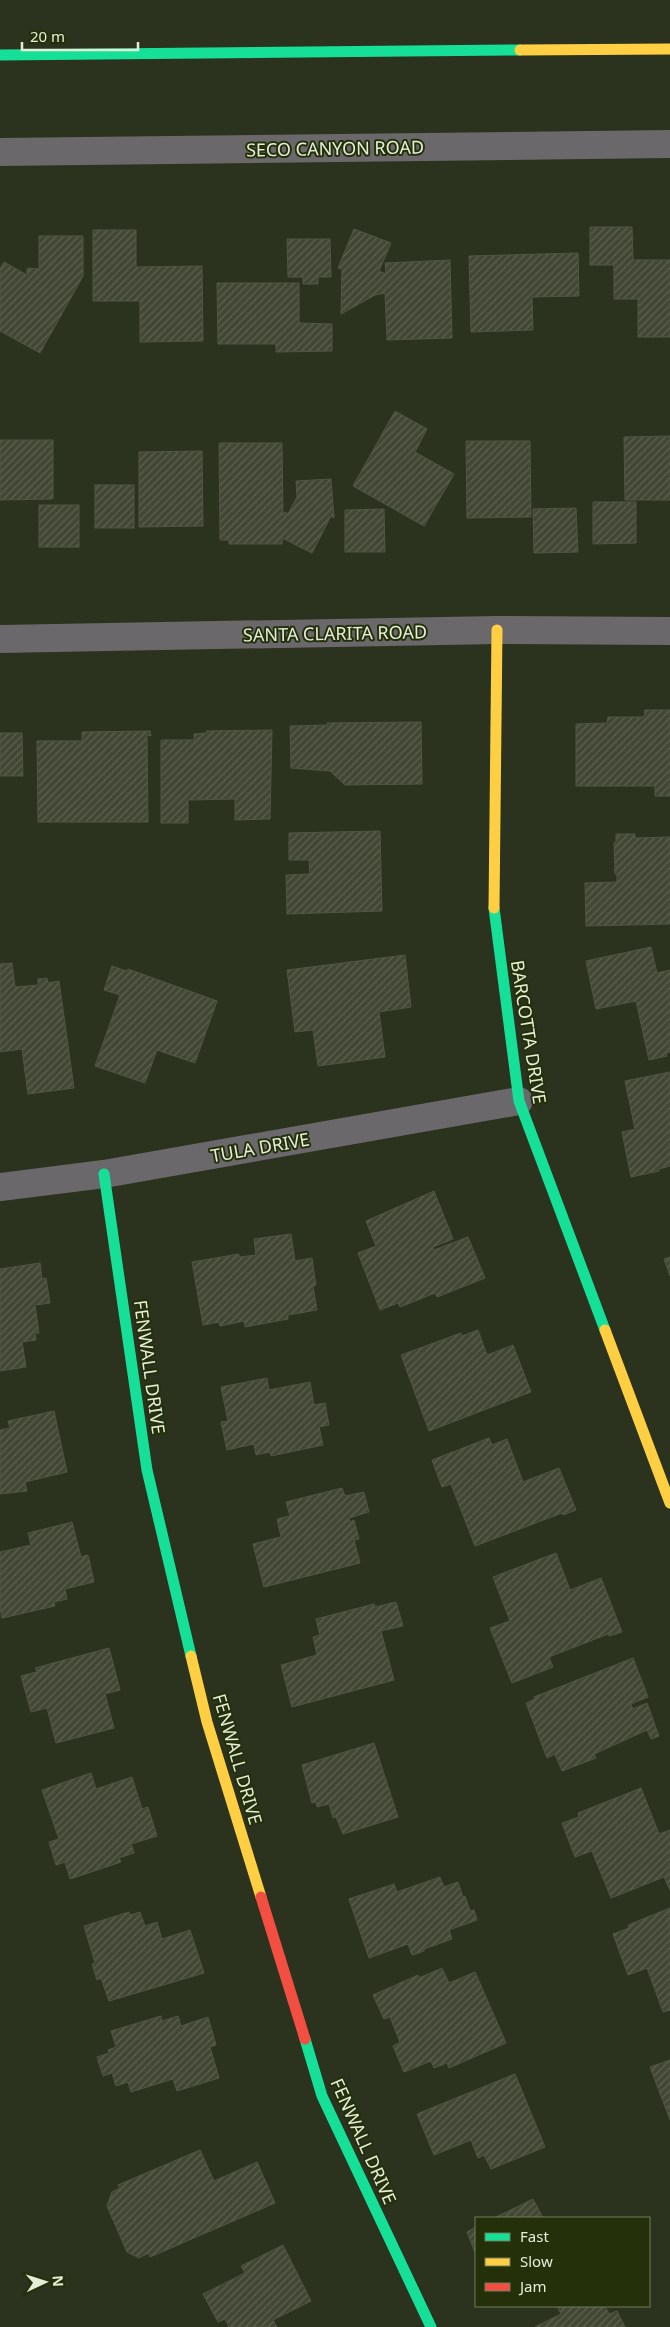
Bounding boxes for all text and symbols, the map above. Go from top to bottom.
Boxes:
scale bar [22,20,139,52]
text: 20 m [30,26,65,46]
street label: SECO CANYON ROAD [246,134,424,162]
street label: SANTA CLARITA ROAD [243,619,427,647]
street label: BARCOTTA DRIVE [506,958,552,1106]
street label: TULA DRIVE [209,1126,311,1168]
street label: FENWALL DRIVE [129,1298,171,1436]
street label: FENWALL DRIVE [208,1691,268,1827]
street label: FENWALL DRIVE [326,2074,402,2208]
legend [475,2217,650,2307]
text: Fast [520,2226,549,2246]
text: Slow [520,2251,553,2271]
north arrow [20,2257,70,2307]
text: N [49,2275,68,2287]
text: Jam [518,2276,547,2296]

